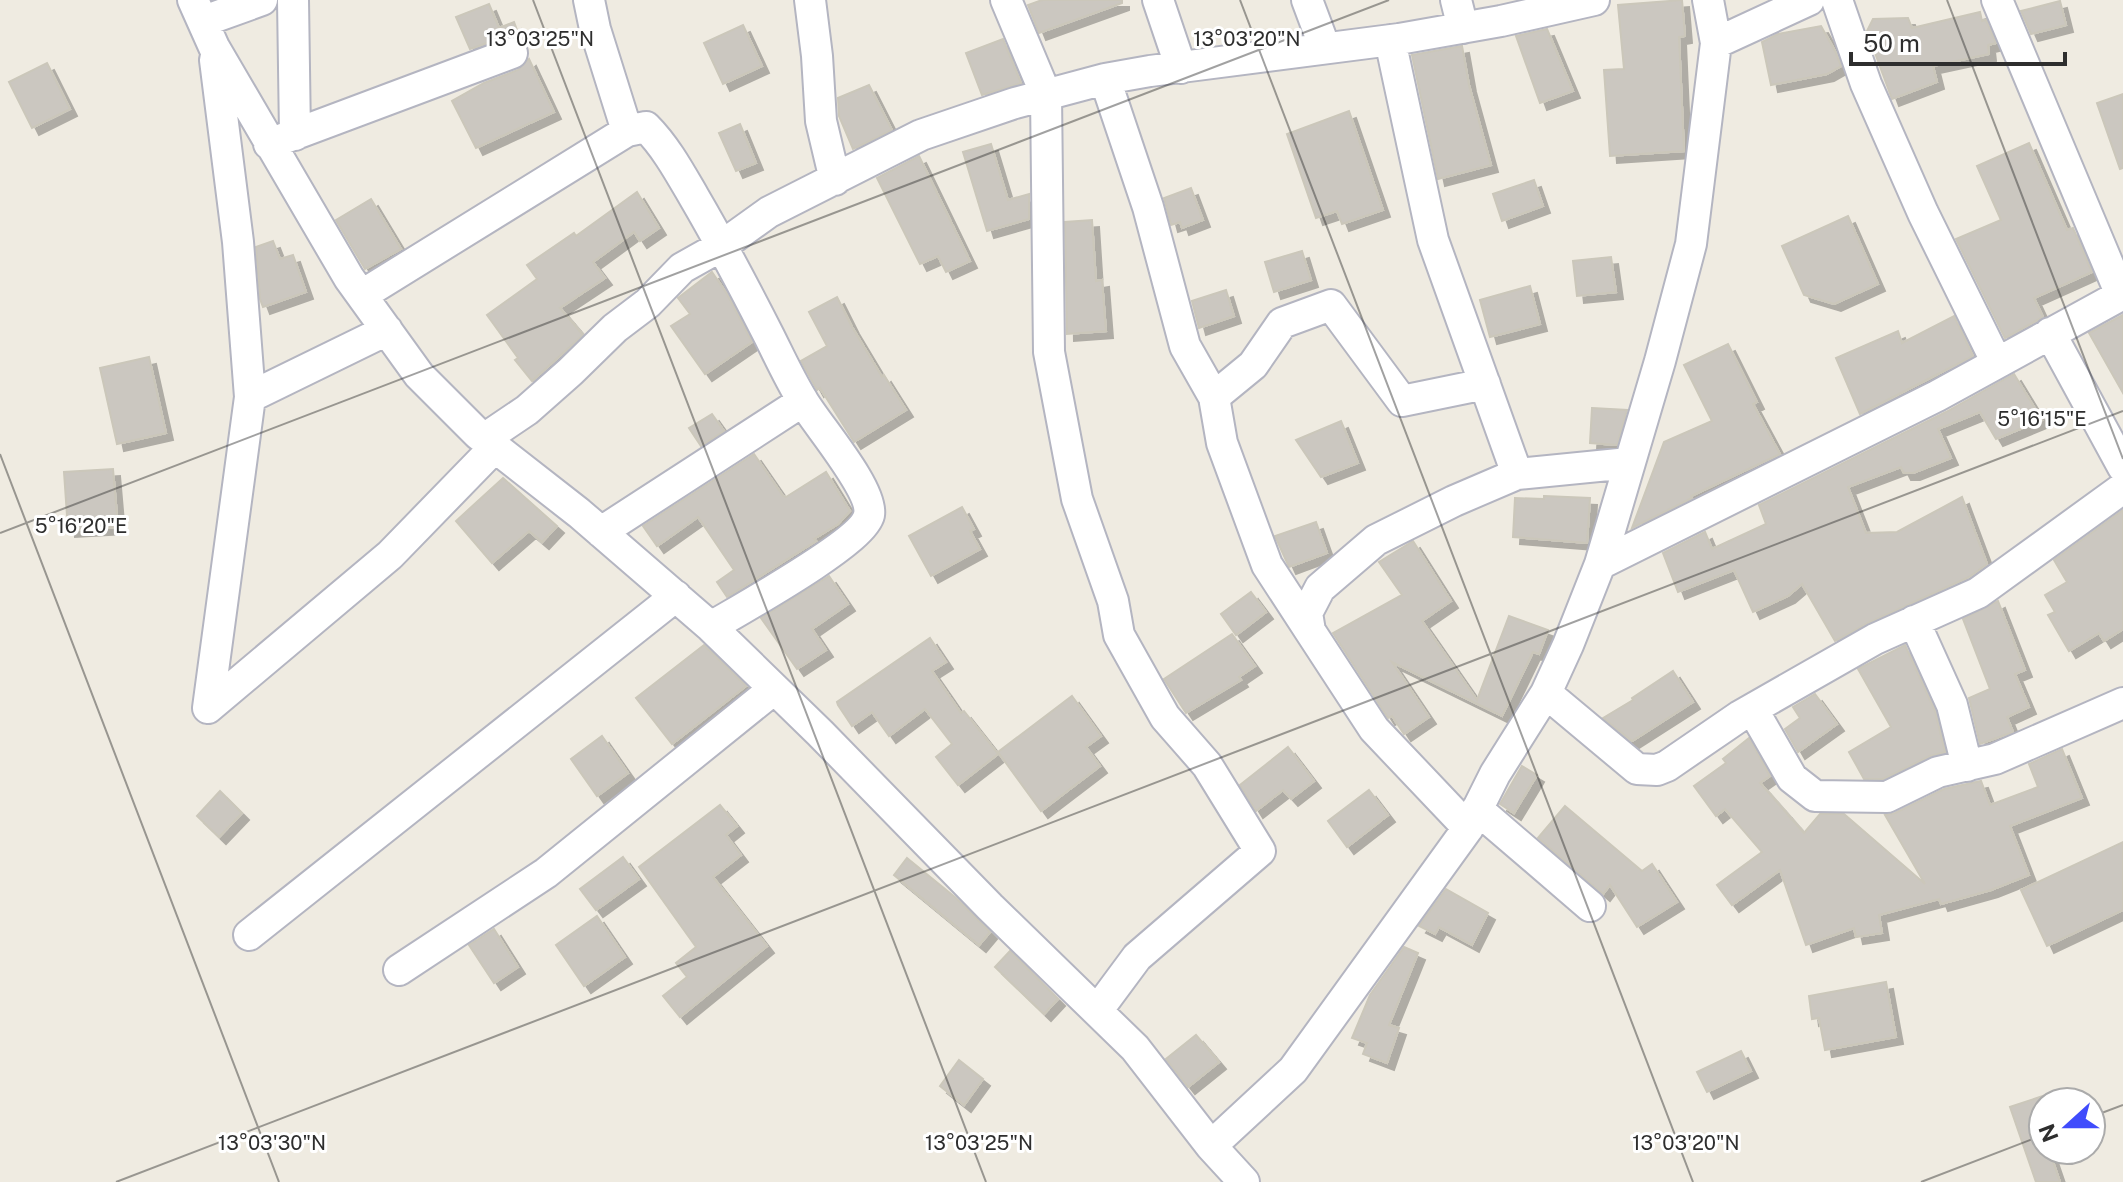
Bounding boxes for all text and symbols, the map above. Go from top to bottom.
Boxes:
scale bar [1851,16,2065,66]
text: 13°03'25"N [486,27,594,51]
text: 13°03'20"N [1193,27,1301,51]
text: 50 m [1863,29,1920,57]
text: 5°16'15"E [1997,407,2087,431]
text: 5°16'20"E [35,514,127,538]
north arrow [2027,1086,2107,1166]
text: N [2033,1120,2064,1146]
text: 13°03'30"N [218,1131,326,1155]
text: 13°03'25"N [925,1131,1033,1155]
text: 13°03'20"N [1632,1131,1740,1155]

